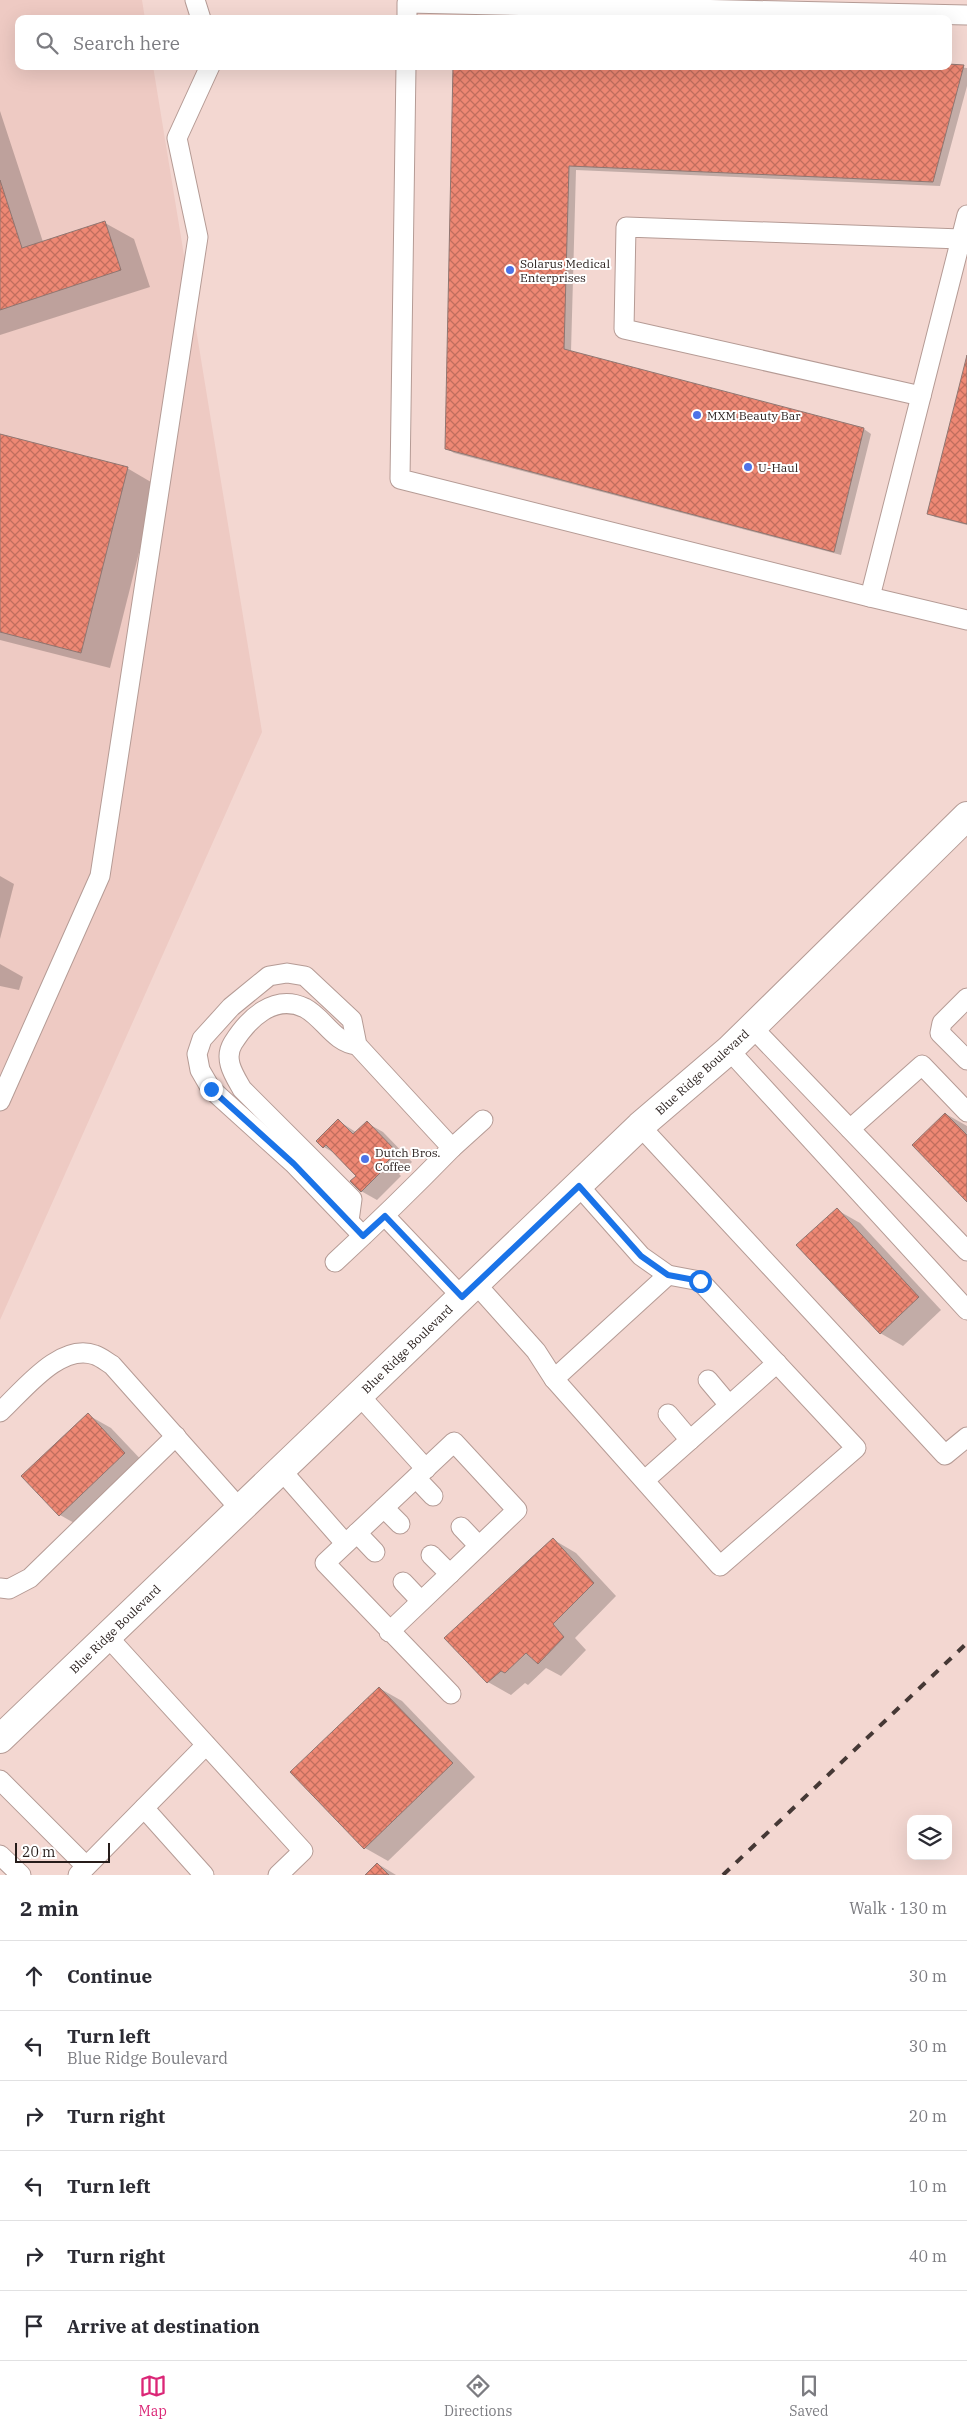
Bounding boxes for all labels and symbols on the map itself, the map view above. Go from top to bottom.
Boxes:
place label: Solarus Medical Enterprises [520,256,610,285]
marker: Solarus Medical Enterprises [504,264,516,276]
place label: MXM Beauty Bar [707,408,801,423]
marker: MXM Beauty Bar [691,409,703,421]
place label: U-Haul [758,460,799,475]
marker: U-Haul [742,461,754,473]
street label: Blue Ridge Boulevard [652,1026,752,1118]
route end [200,1078,223,1101]
place label: Dutch Bros. Coffee [375,1145,441,1174]
marker: Dutch Bros. Coffee [359,1153,371,1165]
route start [689,1270,712,1293]
street label: Blue Ridge Boulevard [358,1302,456,1396]
street label: Blue Ridge Boulevard [66,1582,164,1676]
scale bar [15,1840,110,1863]

